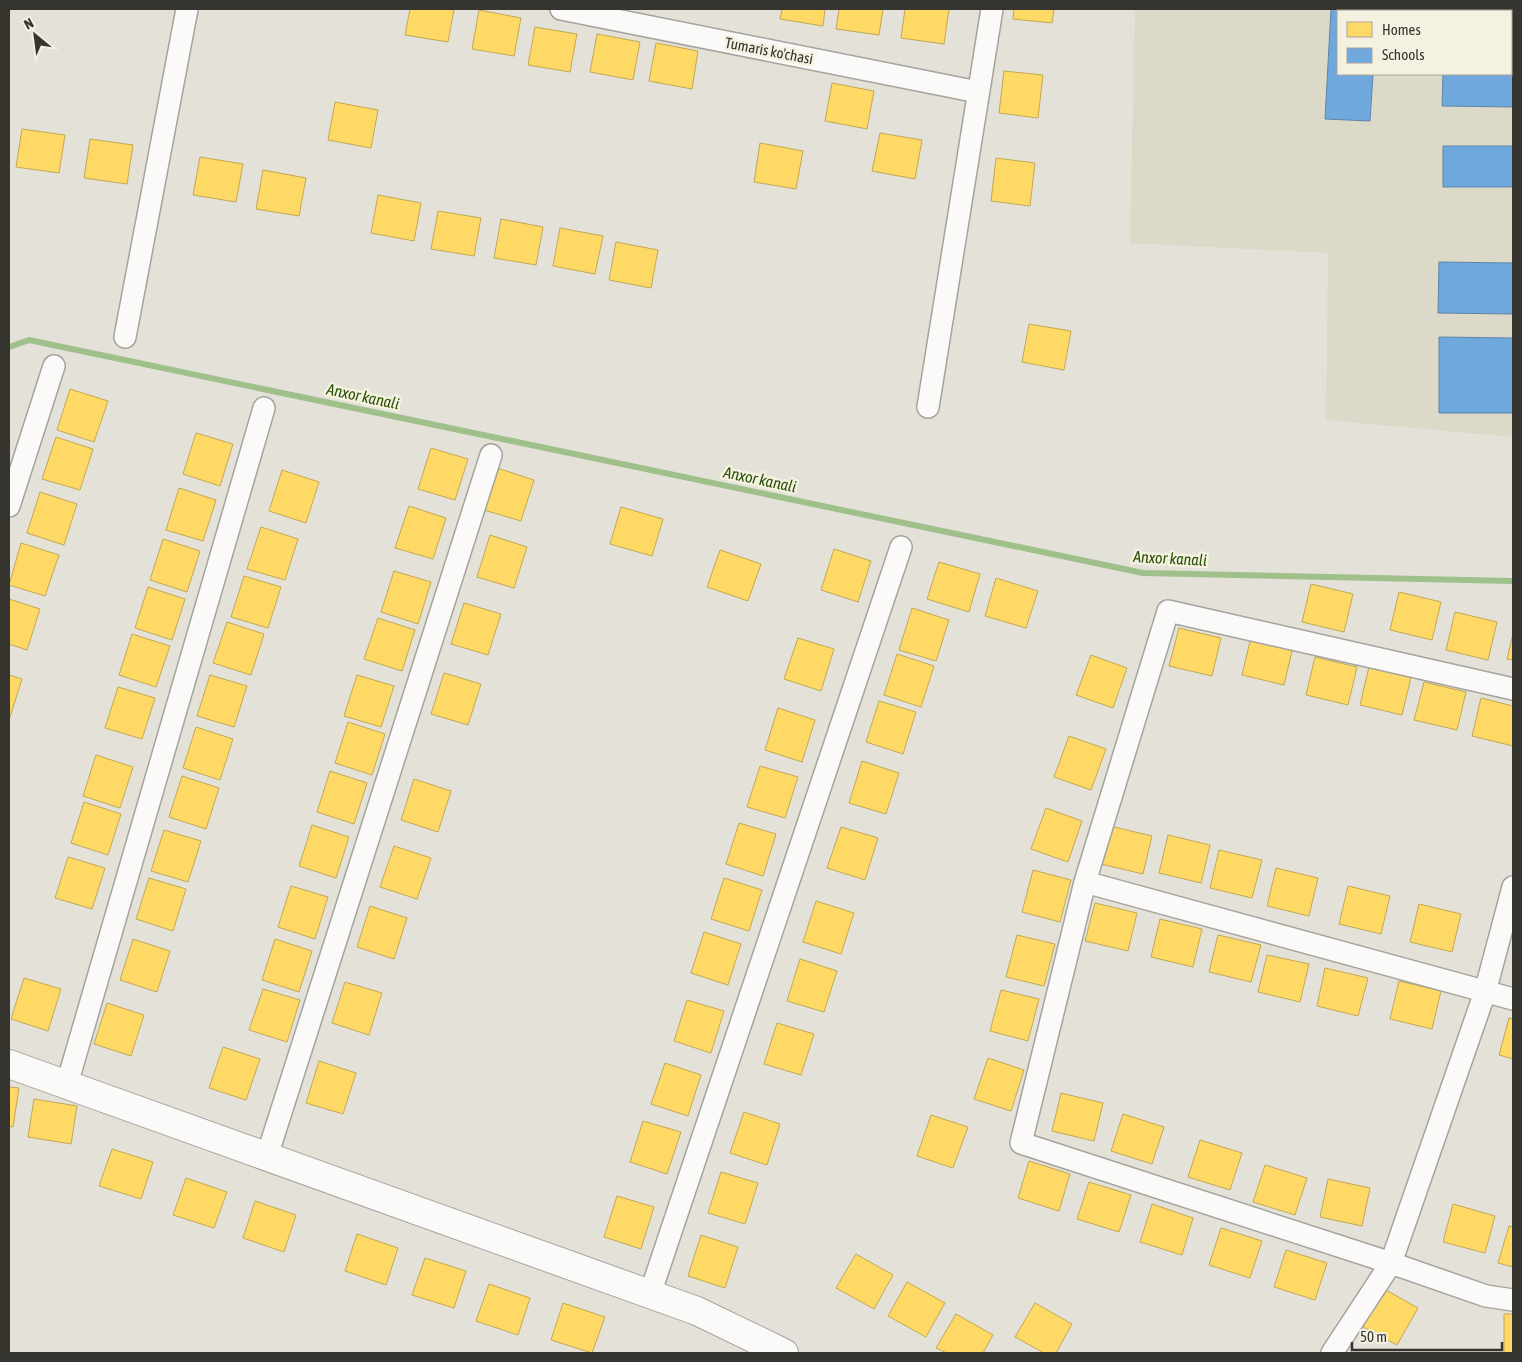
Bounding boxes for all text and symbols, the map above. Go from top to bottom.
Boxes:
north arrow [10,10,60,60]
legend [1337,10,1512,75]
text: N [21,15,36,33]
text: Homes [1382,21,1421,38]
street label: Tumaris ko'chasi [724,34,815,67]
text: Schools [1382,46,1425,63]
water label: Anxor kanali [324,379,401,413]
water label: Anxor kanali [721,462,798,496]
water label: Anxor kanali [1132,547,1208,569]
scale bar [1352,1320,1502,1352]
text: 50 m [1360,1328,1387,1345]

